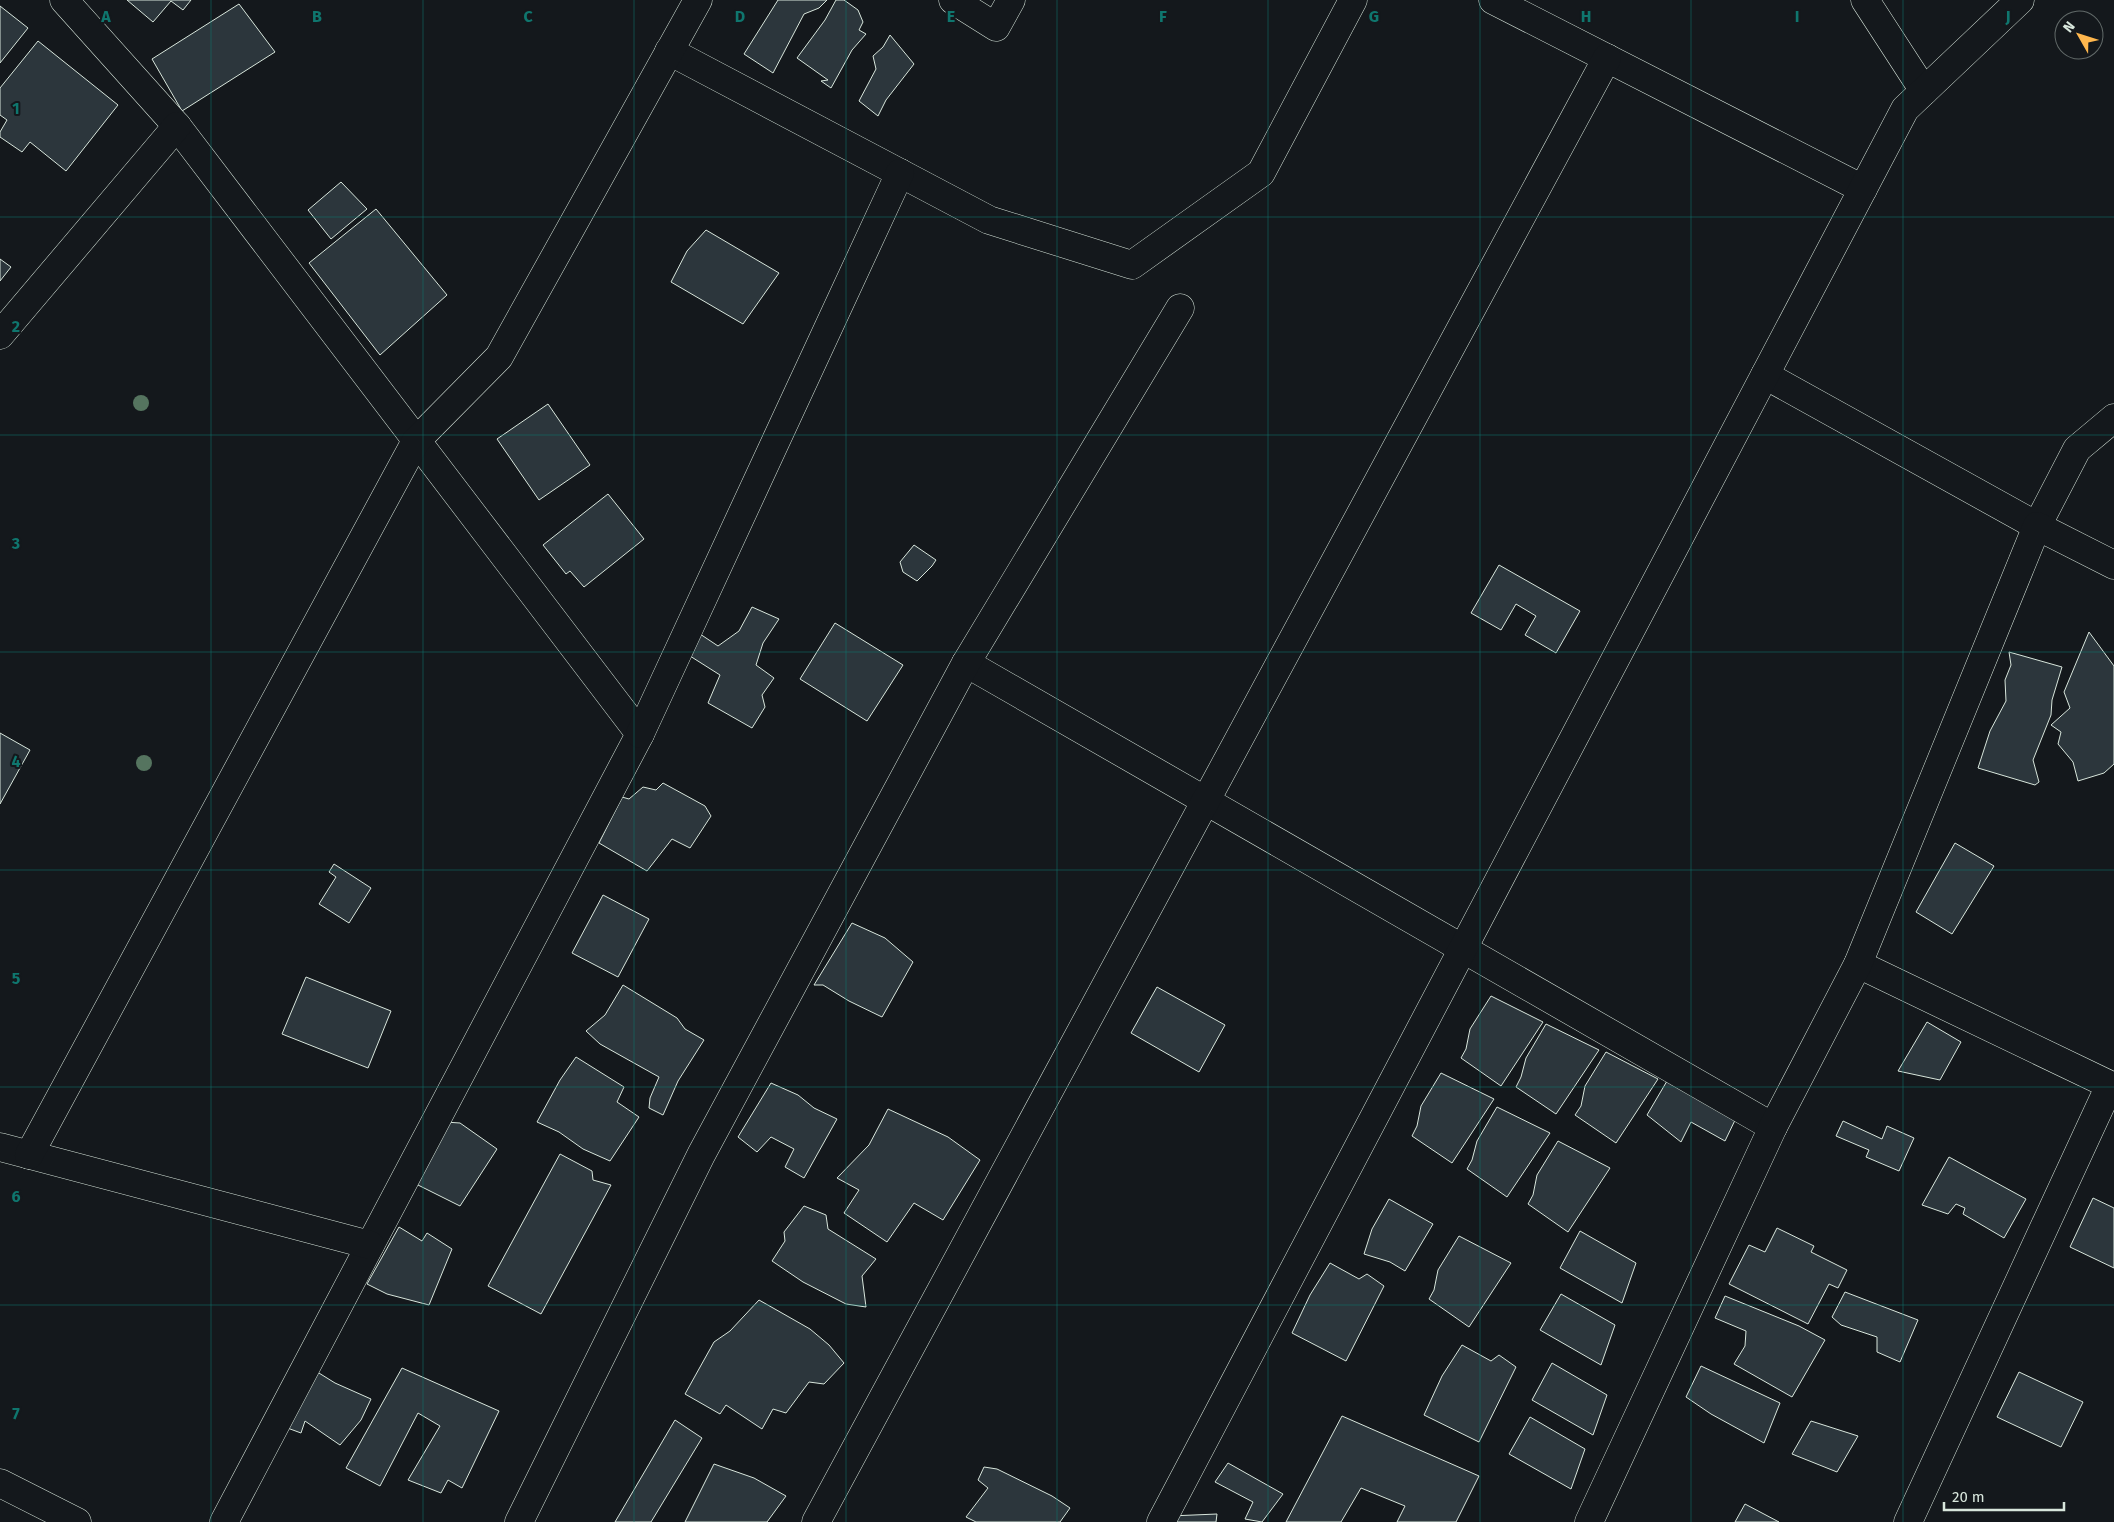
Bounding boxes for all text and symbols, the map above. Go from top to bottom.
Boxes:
text: A [100,7,111,26]
text: B [312,7,322,26]
text: C [523,7,533,26]
text: D [735,7,745,26]
text: E [947,7,955,26]
text: F [1159,7,1167,26]
text: G [1369,7,1379,26]
text: H [1581,7,1591,26]
text: I [1795,7,1799,26]
text: J [2004,7,2011,26]
north arrow [2054,10,2104,60]
text: N [2060,18,2079,36]
text: 1 [12,99,20,118]
text: 2 [12,317,20,336]
text: 3 [11,534,20,553]
text: 4 [11,752,21,771]
text: 5 [12,969,21,988]
text: 6 [11,1187,21,1206]
text: 7 [12,1404,20,1423]
scale bar [1944,1480,2064,1512]
text: 20 m [1952,1488,1985,1506]

